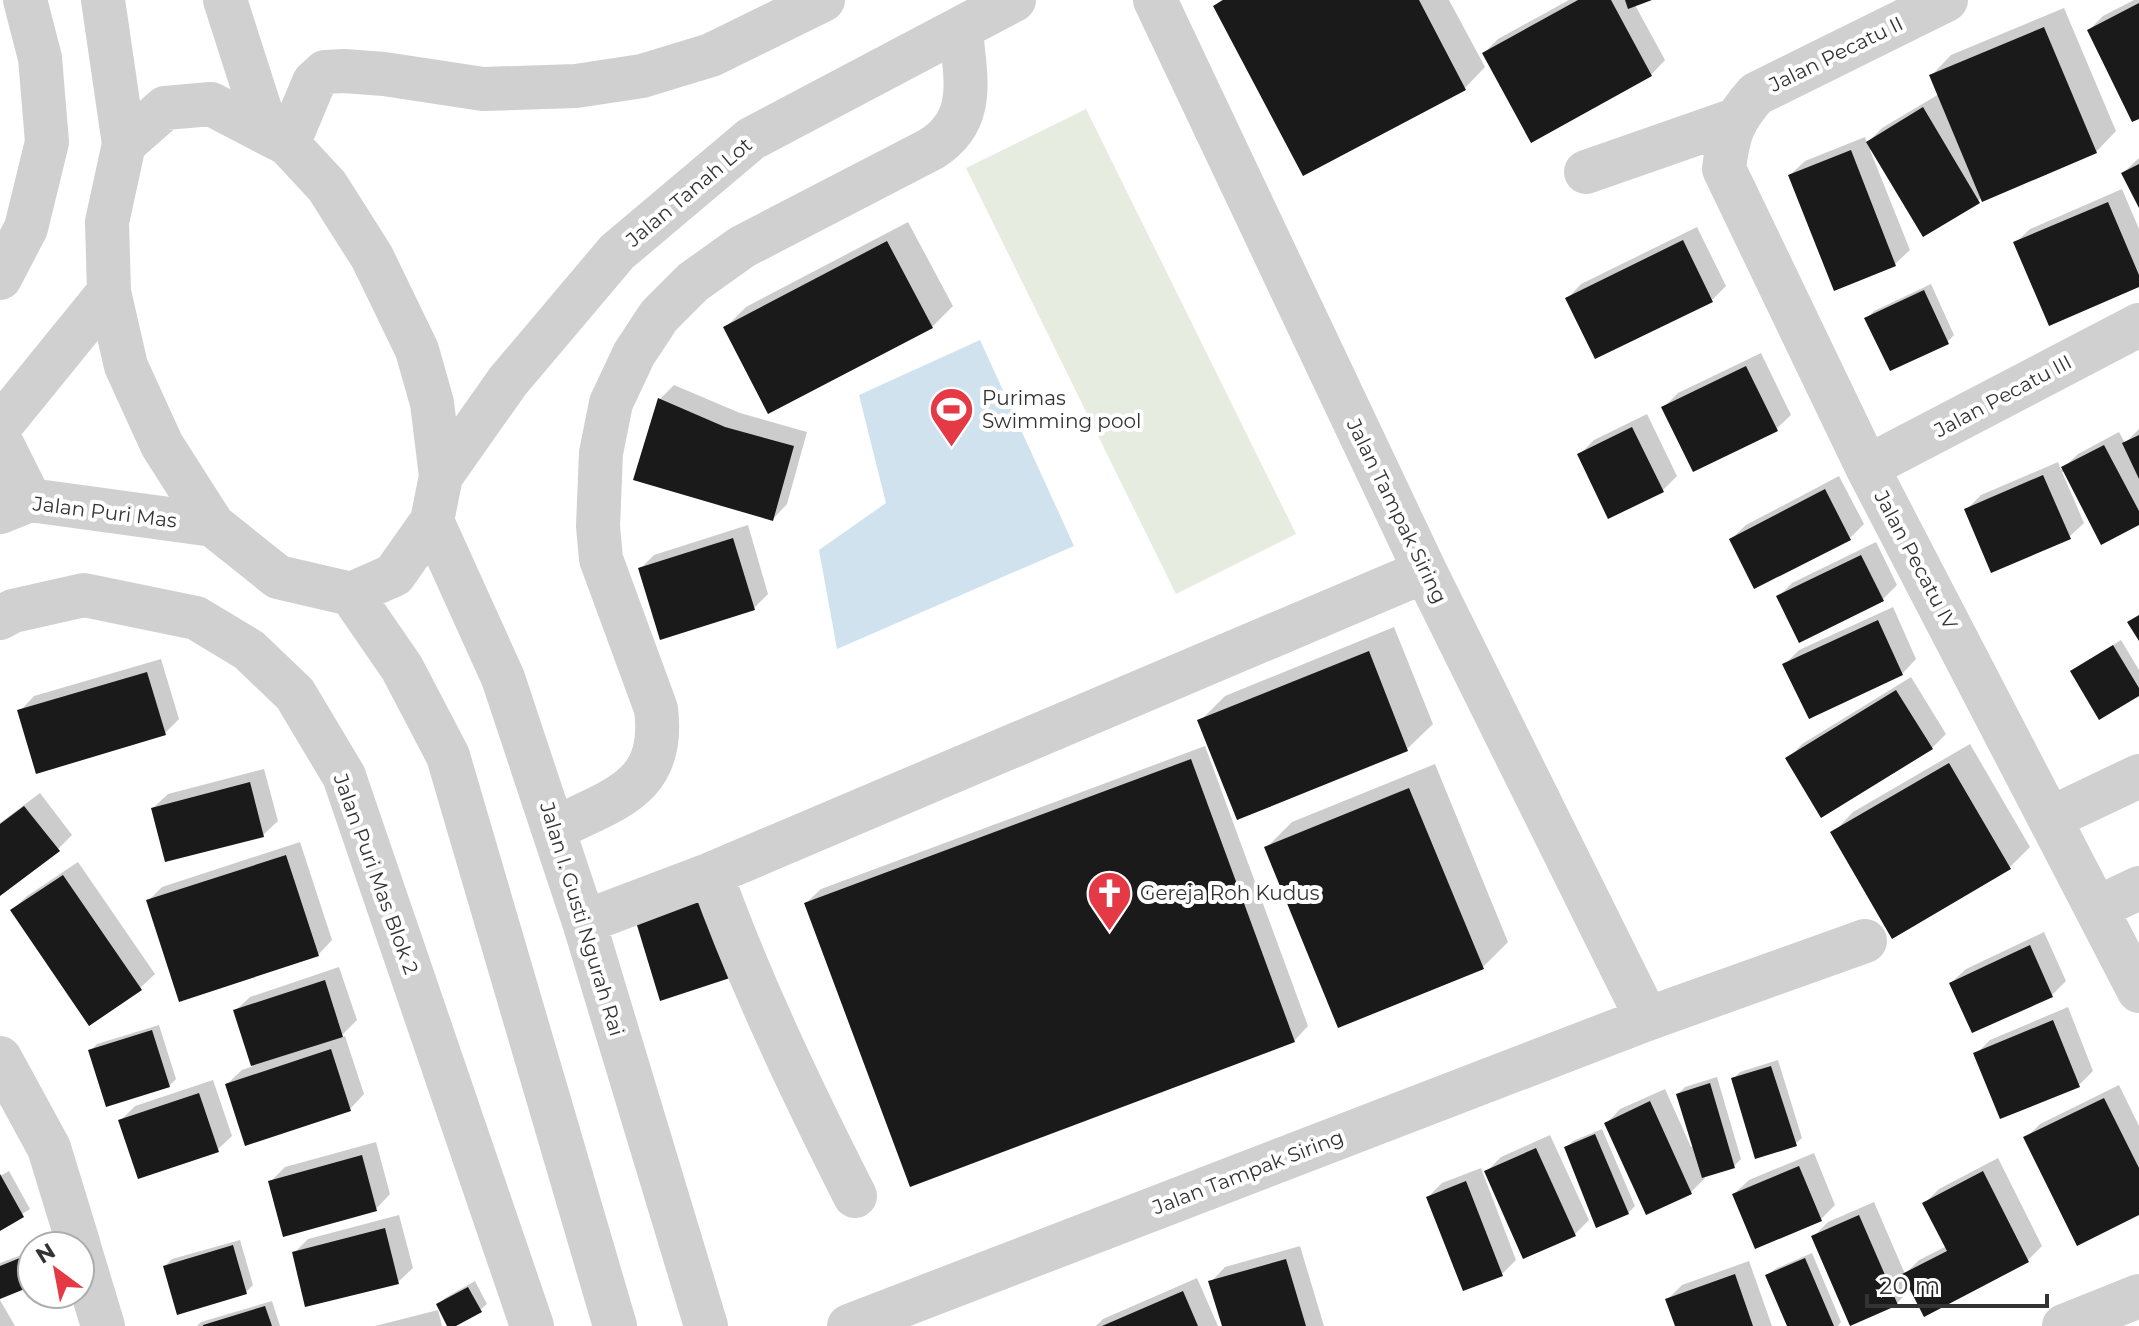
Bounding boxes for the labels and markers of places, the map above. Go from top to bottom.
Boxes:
sports icon: Purimas Swimming pool [927,386,975,449]
place label: Purimas Swimming pool [982,386,1141,433]
church icon: Gereja Roh Kudus [1085,869,1133,932]
place label: Gereja Roh Kudus [1140,881,1320,905]

